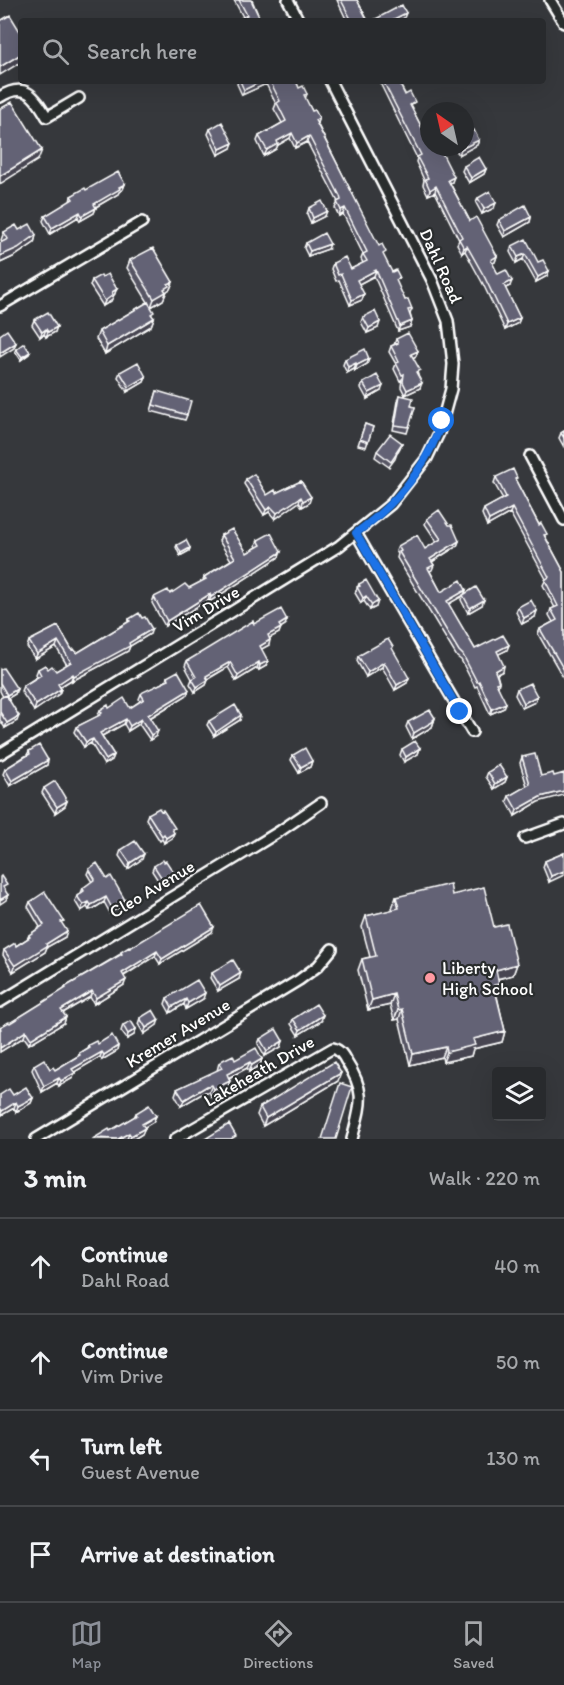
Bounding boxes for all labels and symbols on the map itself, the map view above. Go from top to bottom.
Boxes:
north arrow [420,102,474,156]
street label: Dahl Road [415,225,467,307]
route start [428,407,454,433]
street label: Vim Drive [169,580,243,638]
route end [446,698,472,724]
street label: Cleo Avenue [105,855,199,923]
place label: Liberty High School [442,957,533,1000]
marker: Liberty High School [423,971,437,985]
street label: Kremer Avenue [122,993,234,1073]
street label: Lakeheath Drive [200,1030,318,1112]

